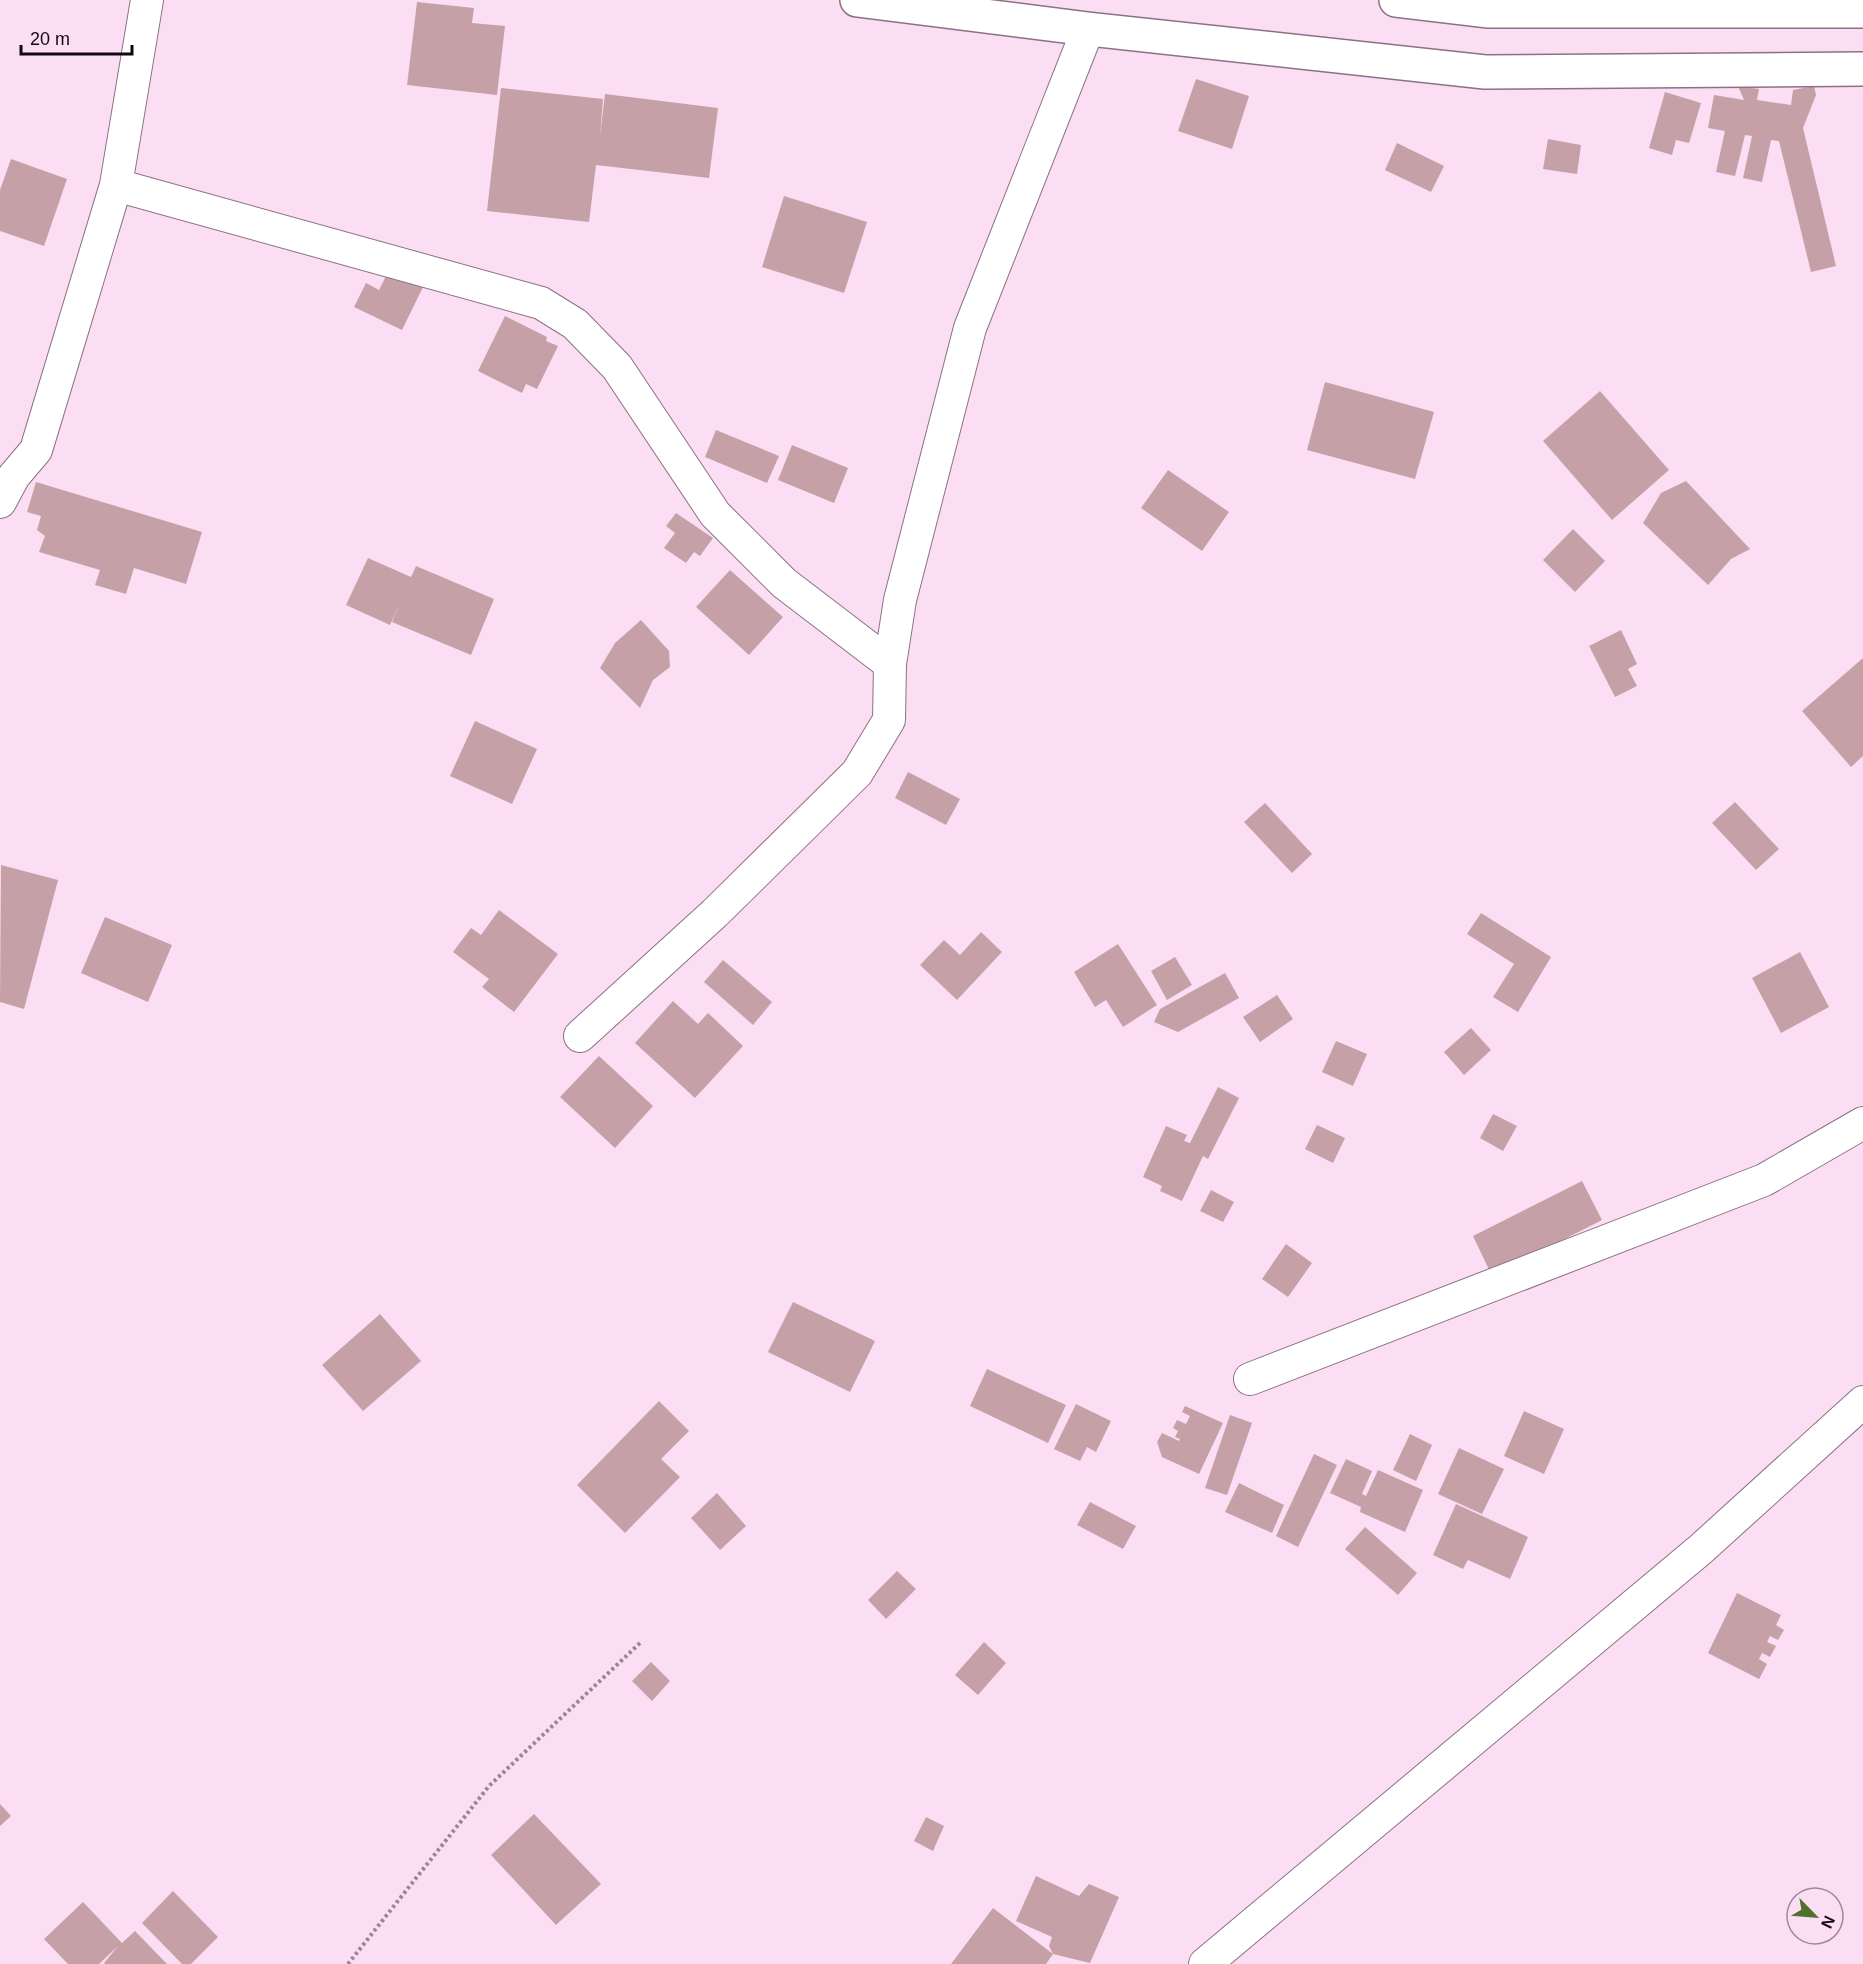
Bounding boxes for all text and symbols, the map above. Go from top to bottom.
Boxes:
scale bar [21,18,132,56]
text: 20 m [30,29,70,49]
north arrow [1785,1886,1845,1946]
text: N [1818,1913,1838,1931]

